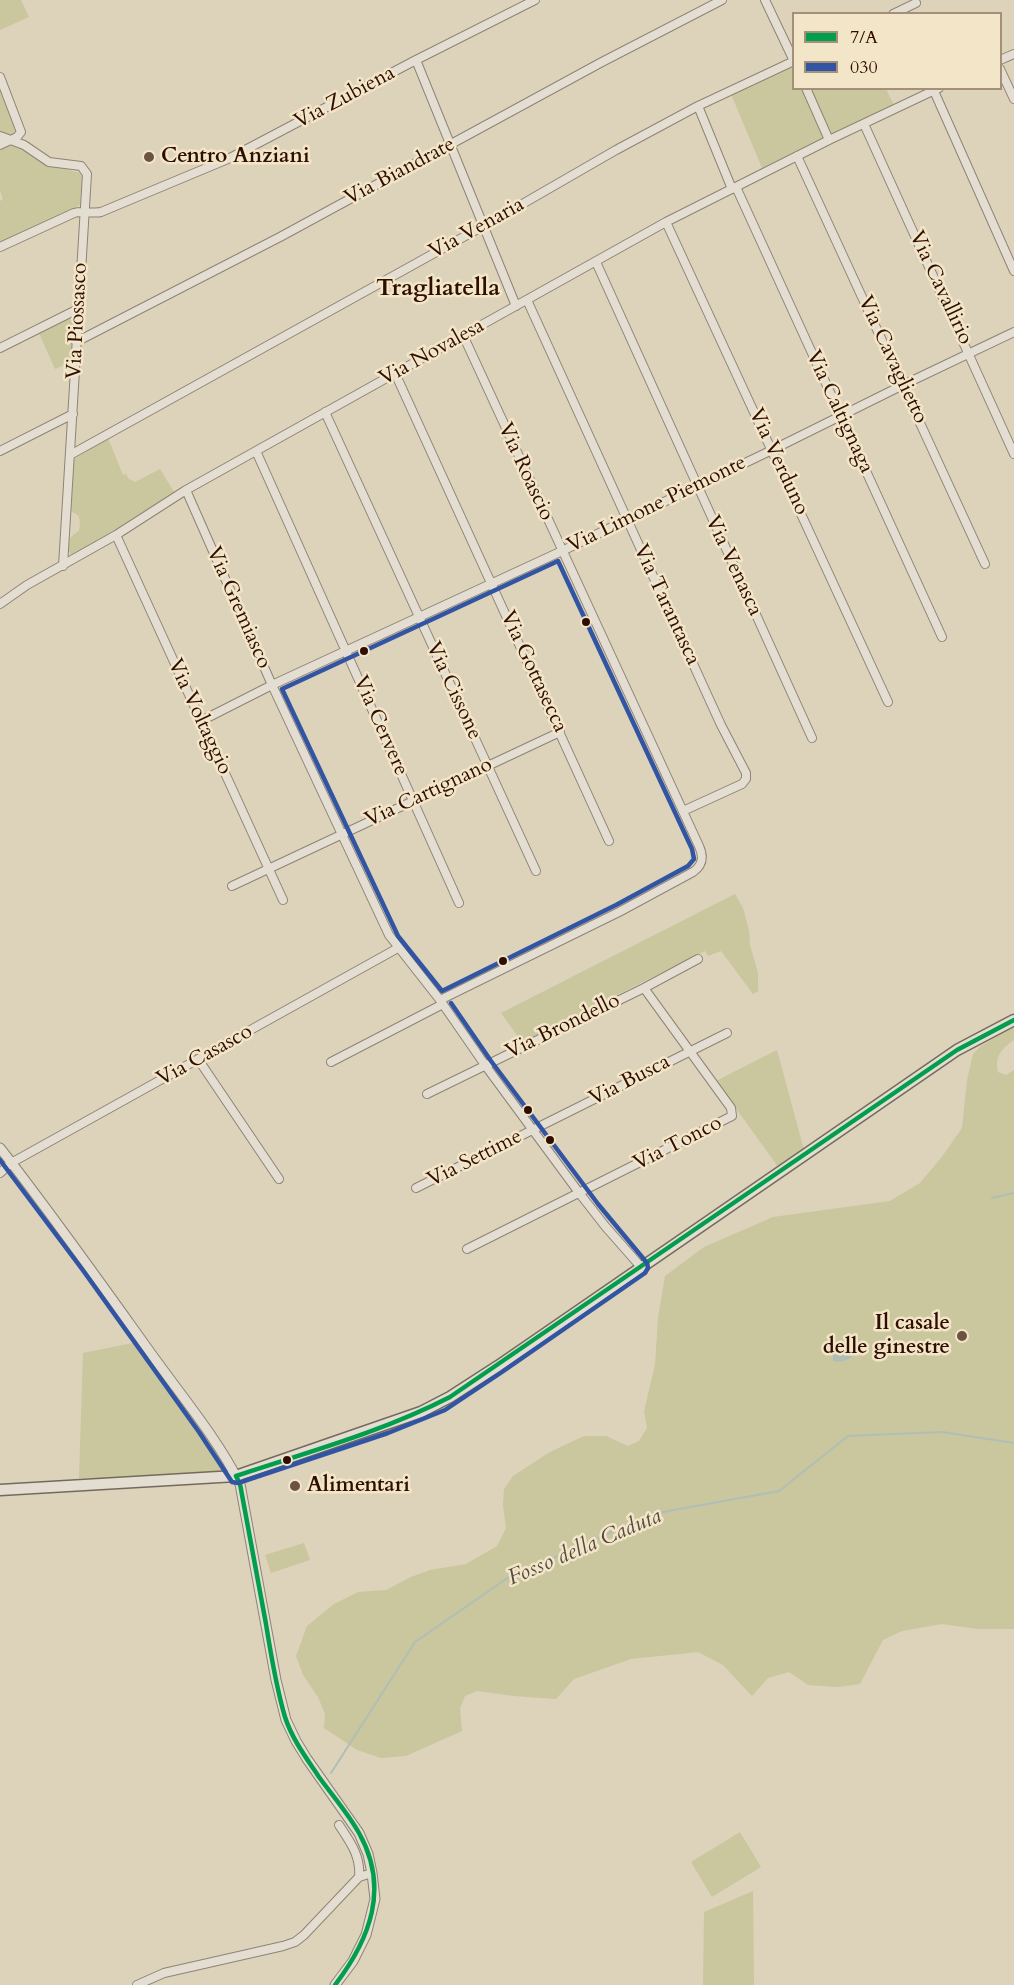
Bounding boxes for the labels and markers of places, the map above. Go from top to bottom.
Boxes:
place label: Centro Anziani [161,144,310,170]
marker: Centro Anziani [142,150,156,164]
unlabelled marker [580,616,592,628]
unlabelled marker [358,645,370,657]
unlabelled marker [497,955,509,967]
unlabelled marker [522,1104,534,1116]
unlabelled marker [544,1134,556,1146]
place label: Il casale delle ginestre [823,1311,950,1361]
marker: Il casale delle ginestre [955,1329,969,1343]
unlabelled marker [281,1454,293,1466]
place label: Alimentari [307,1473,410,1499]
marker: Alimentari [288,1479,302,1493]

